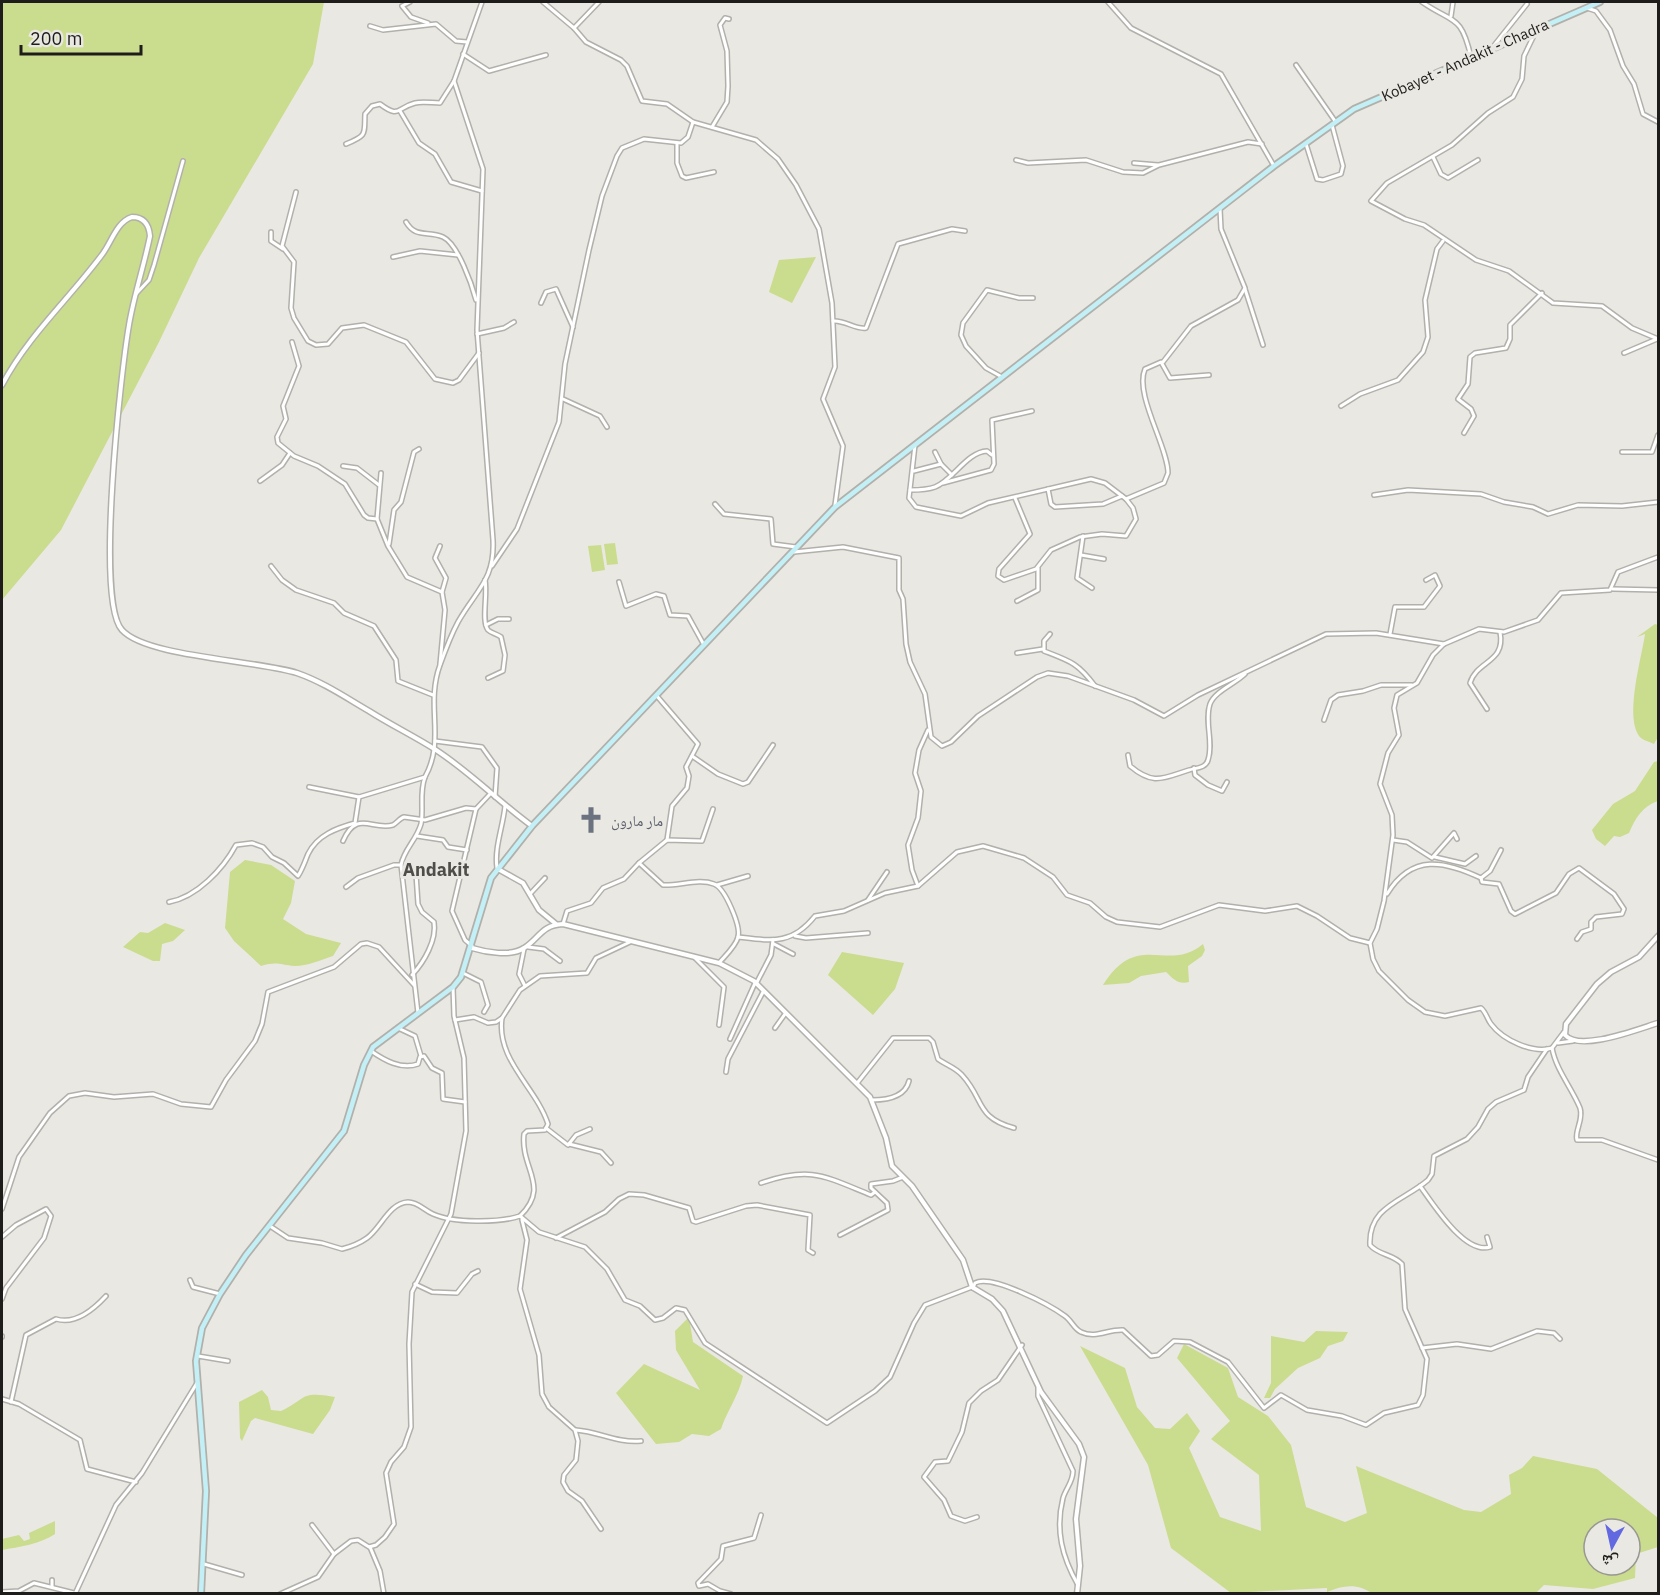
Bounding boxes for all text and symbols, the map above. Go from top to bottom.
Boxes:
street label: Kobayet - Andakit - Chadra [1378,15,1552,105]
scale bar [21,18,141,56]
text: 200 m [30,27,82,50]
church icon: مار مارون [576,805,606,835]
place label: مار مارون [611,811,663,831]
district label: Andakit [403,858,469,881]
north arrow [1582,1517,1642,1577]
text: ش [1600,1551,1620,1573]

